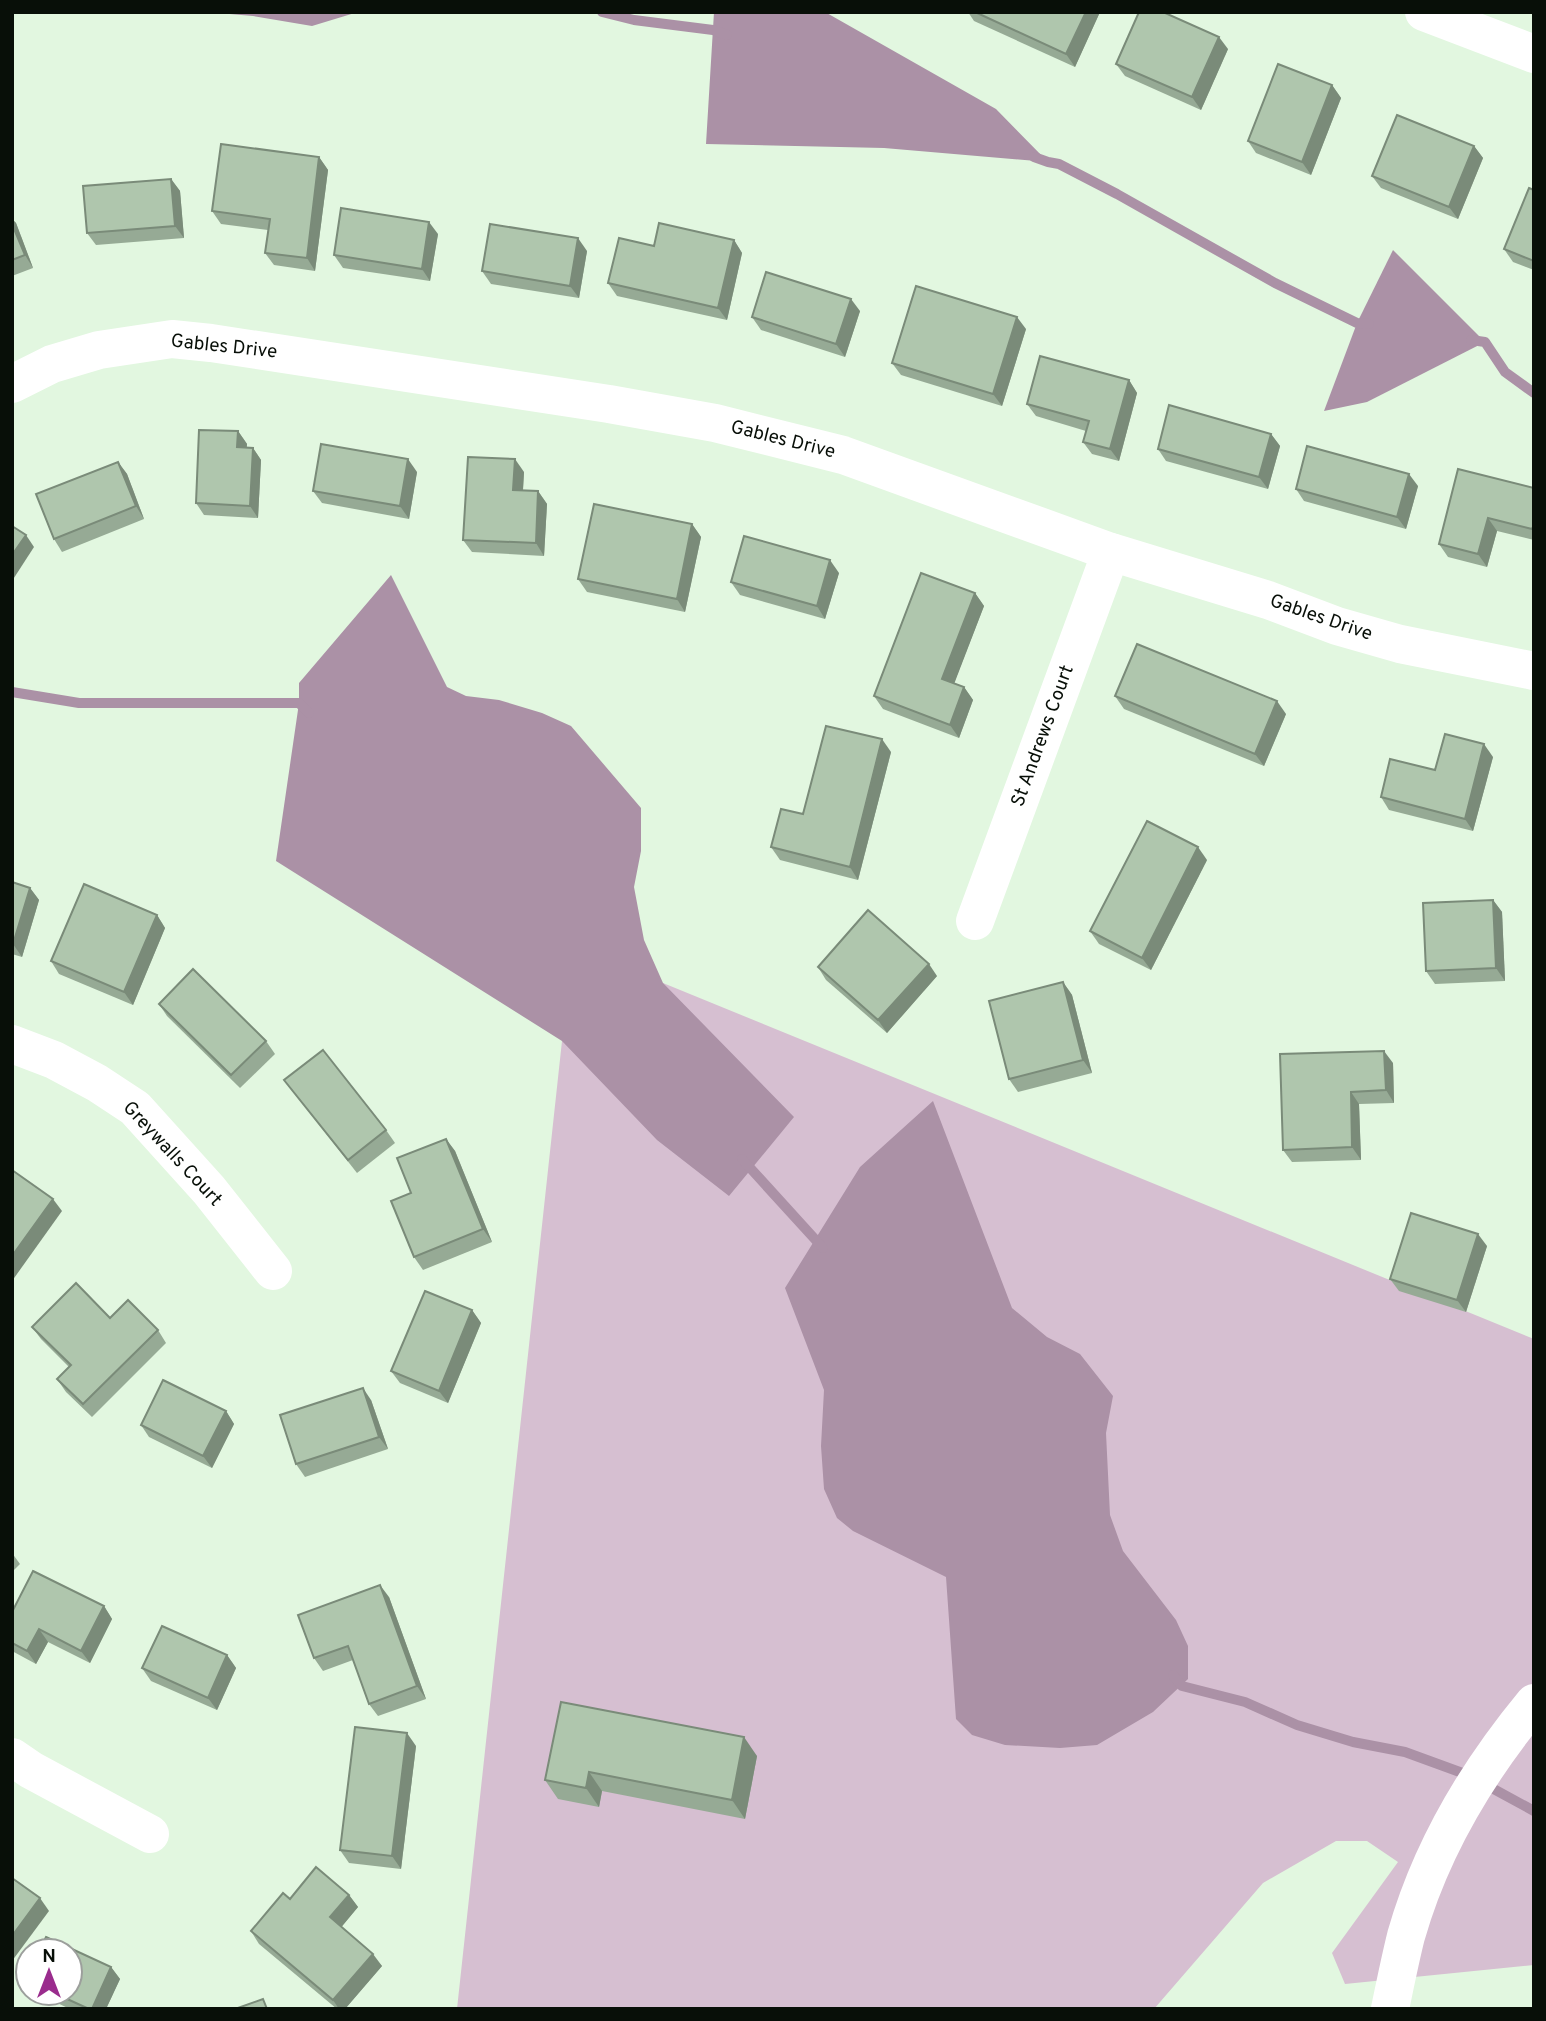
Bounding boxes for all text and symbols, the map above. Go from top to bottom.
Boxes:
street label: Gables Drive [169,329,279,365]
street label: Gables Drive [728,415,838,465]
street label: Gables Drive [1266,589,1376,647]
street label: St Andrews Court [1006,662,1080,810]
street label: Greywalls Court [117,1096,227,1212]
north arrow [14,1937,84,2007]
text: N [42,1945,56,1969]

